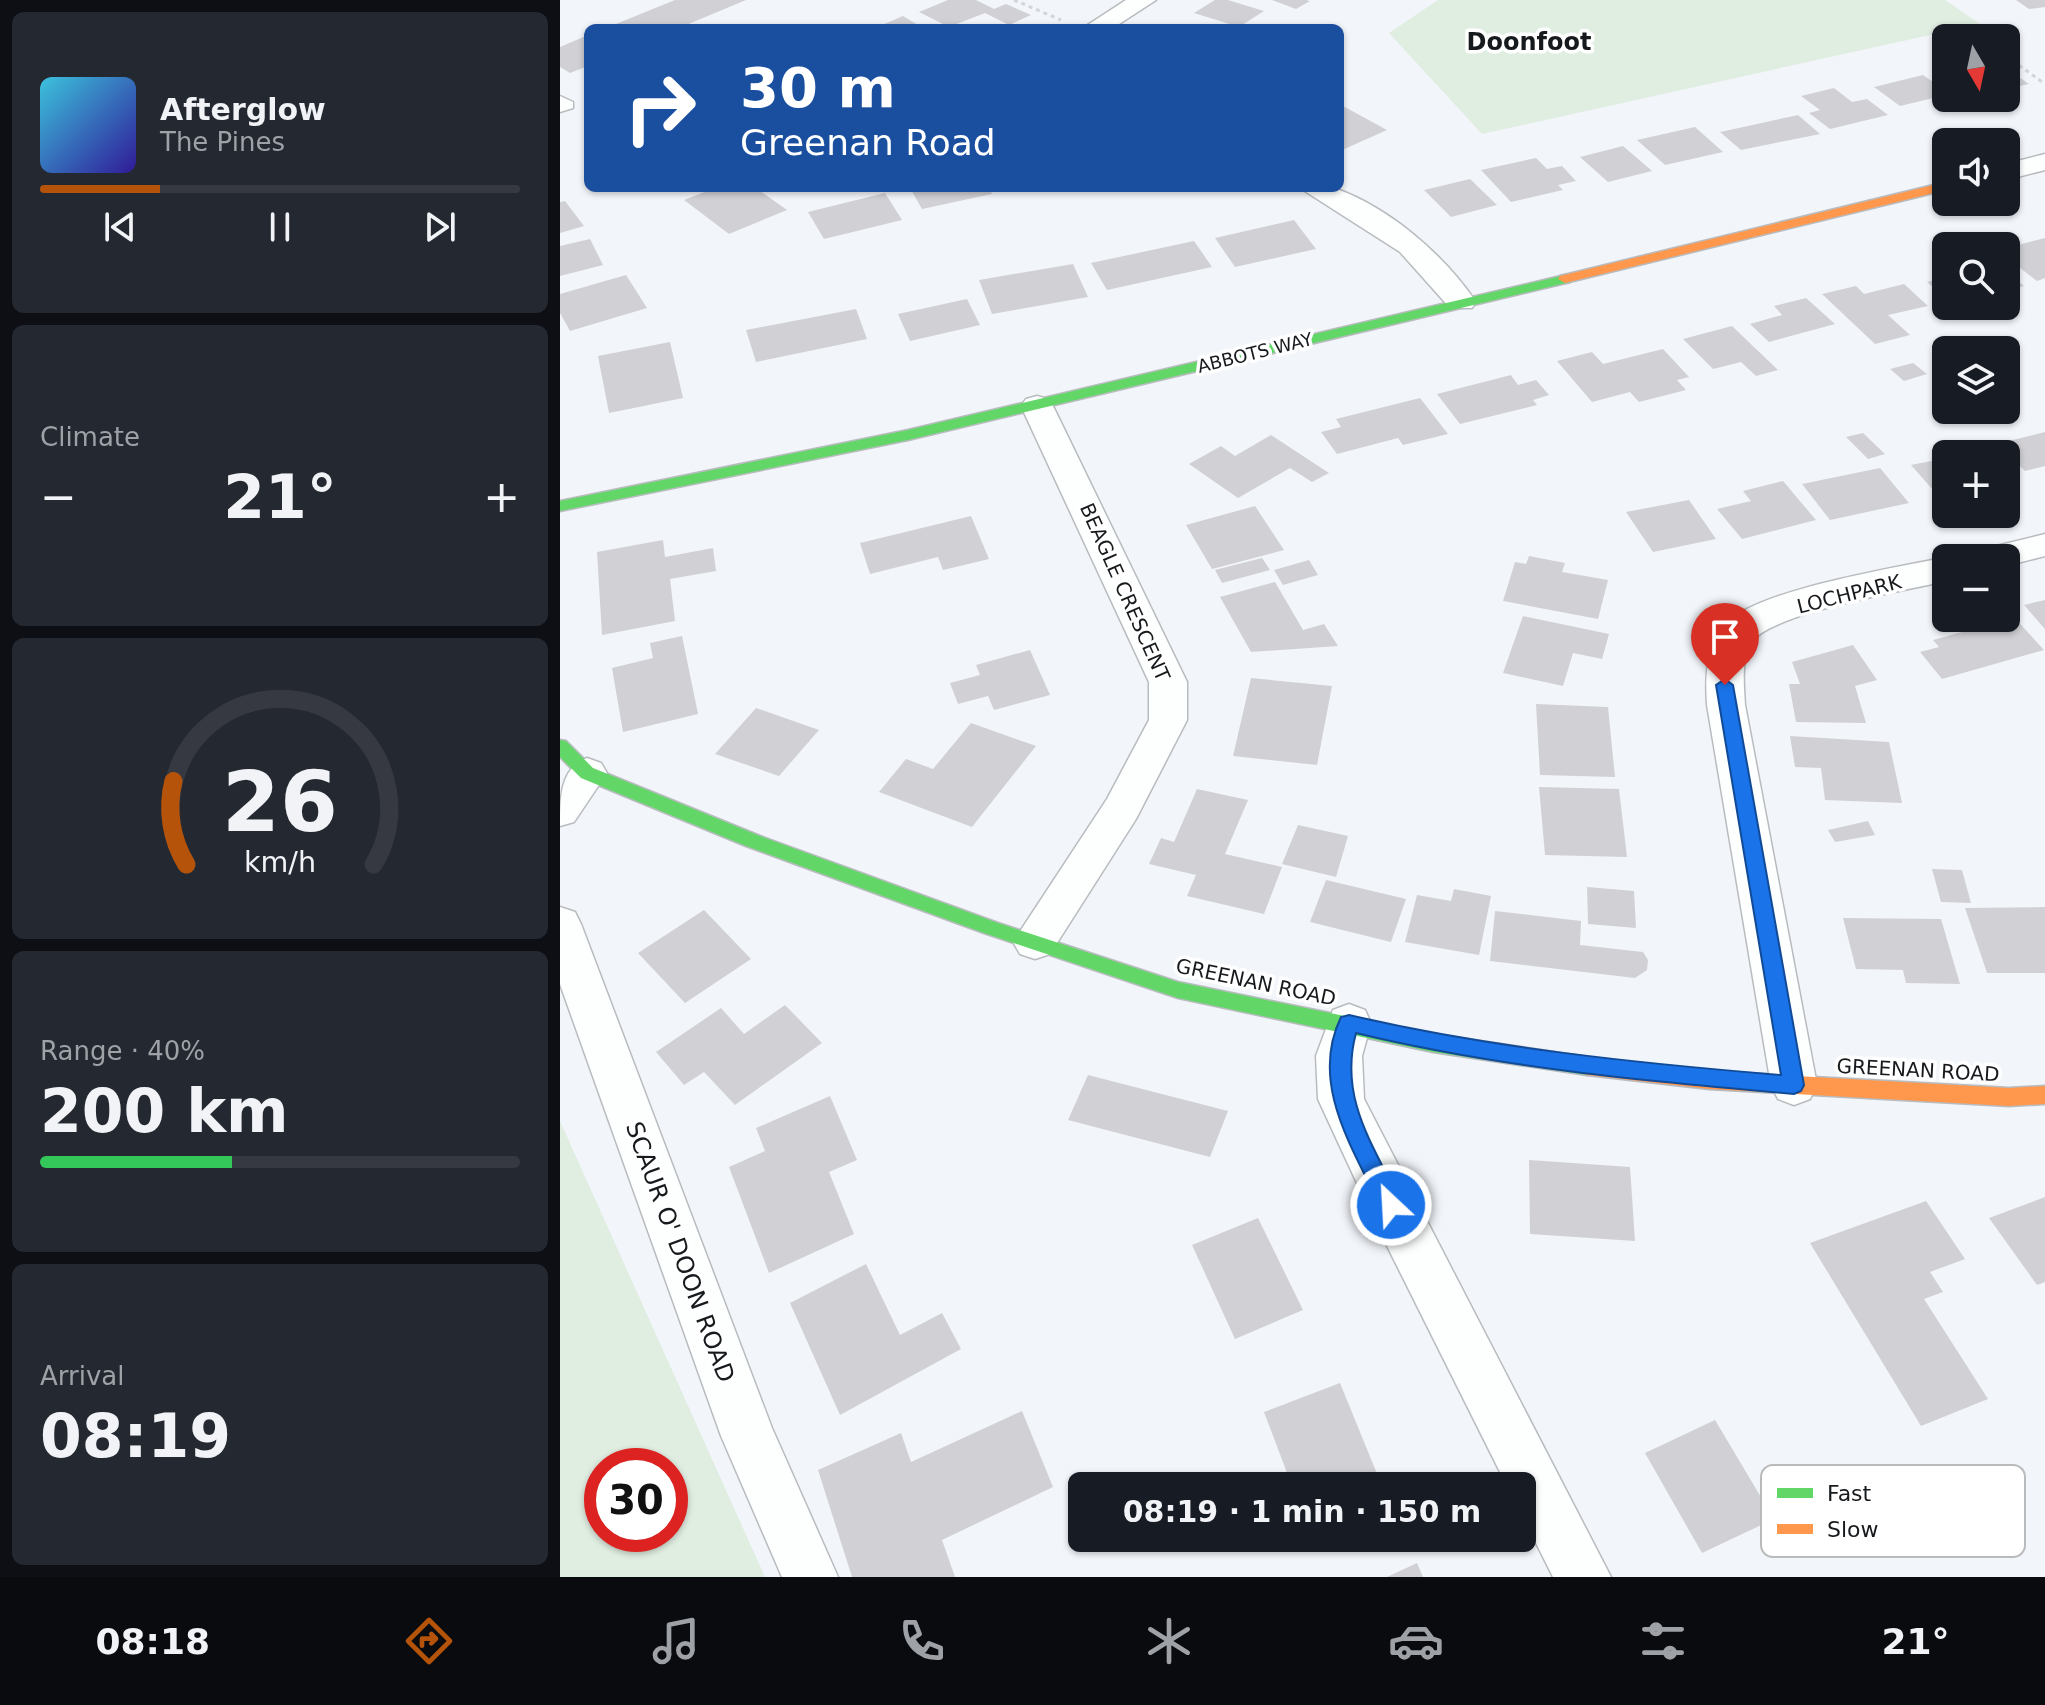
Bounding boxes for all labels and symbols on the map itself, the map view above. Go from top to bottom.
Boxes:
north arrow [1932,24,2020,112]
district label: Doonfoot [1467,28,1591,56]
street label: ABBOTS WAY [1195,328,1316,377]
street label: BEAGLE CRESCENT [1075,499,1175,685]
street label: LOCHPARK [1794,569,1904,619]
pin [1691,603,1759,685]
street label: GREENAN ROAD [1174,953,1338,1011]
street label: GREENAN ROAD [1836,1054,2000,1086]
street label: SCAUR O' DOON ROAD [620,1118,740,1386]
position arrow [1349,1163,1433,1247]
speed limit sign: 30 [584,1448,688,1552]
legend [1761,1465,2025,1557]
text: Fast [1827,1481,1872,1506]
text: Slow [1827,1517,1879,1542]

